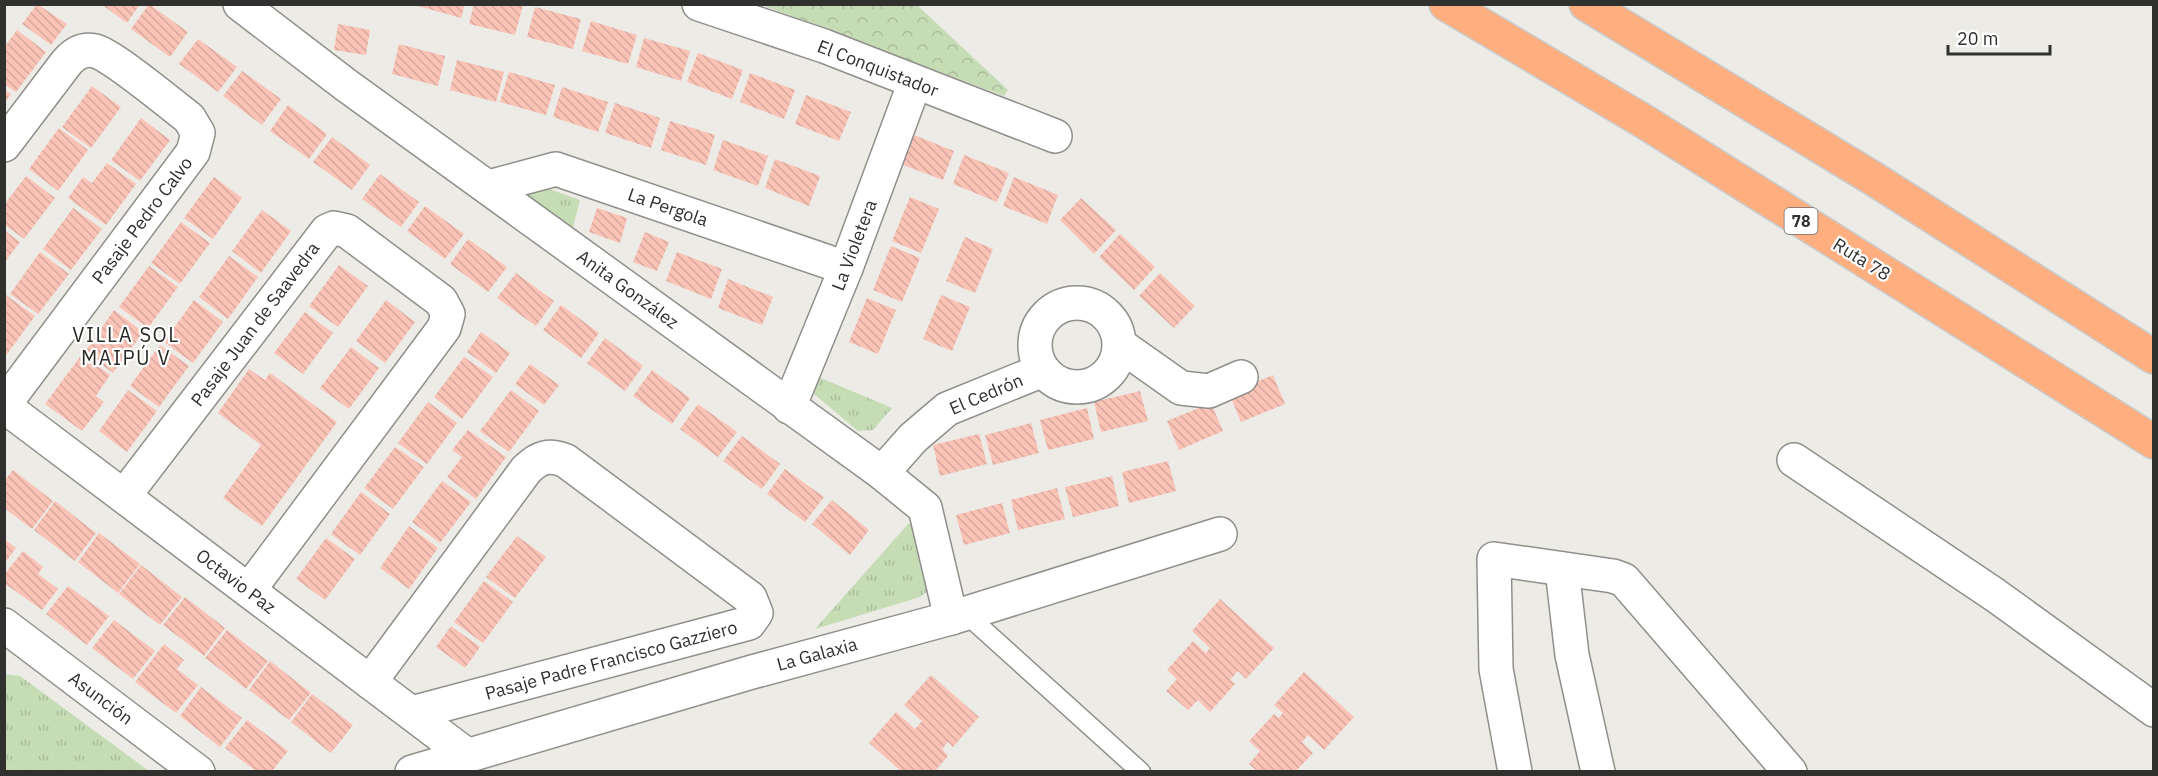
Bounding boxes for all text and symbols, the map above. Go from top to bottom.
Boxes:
scale bar [1948,18,2050,56]
text: 20 m [1957,27,1999,50]
street label: El Conquistador [814,34,942,102]
street label: Pasaje Pedro Calvo [87,152,197,288]
street label: La Pergola [625,183,712,232]
street label: La Violetera [826,196,882,294]
road number: 78 [1784,208,1818,234]
street label: Ruta 78 [1829,232,1895,286]
street label: Pasaje Juan de Saavedra [186,237,325,411]
street label: Anita González [573,244,683,334]
district label: VILLA SOL MAIPÚ V [72,321,180,371]
street label: El Cedrón [946,368,1026,420]
street label: Octavio Paz [192,544,280,618]
street label: Pasaje Padre Francisco Gazziero [482,615,740,705]
street label: La Galaxia [774,632,860,676]
street label: Asunción [64,666,138,730]

